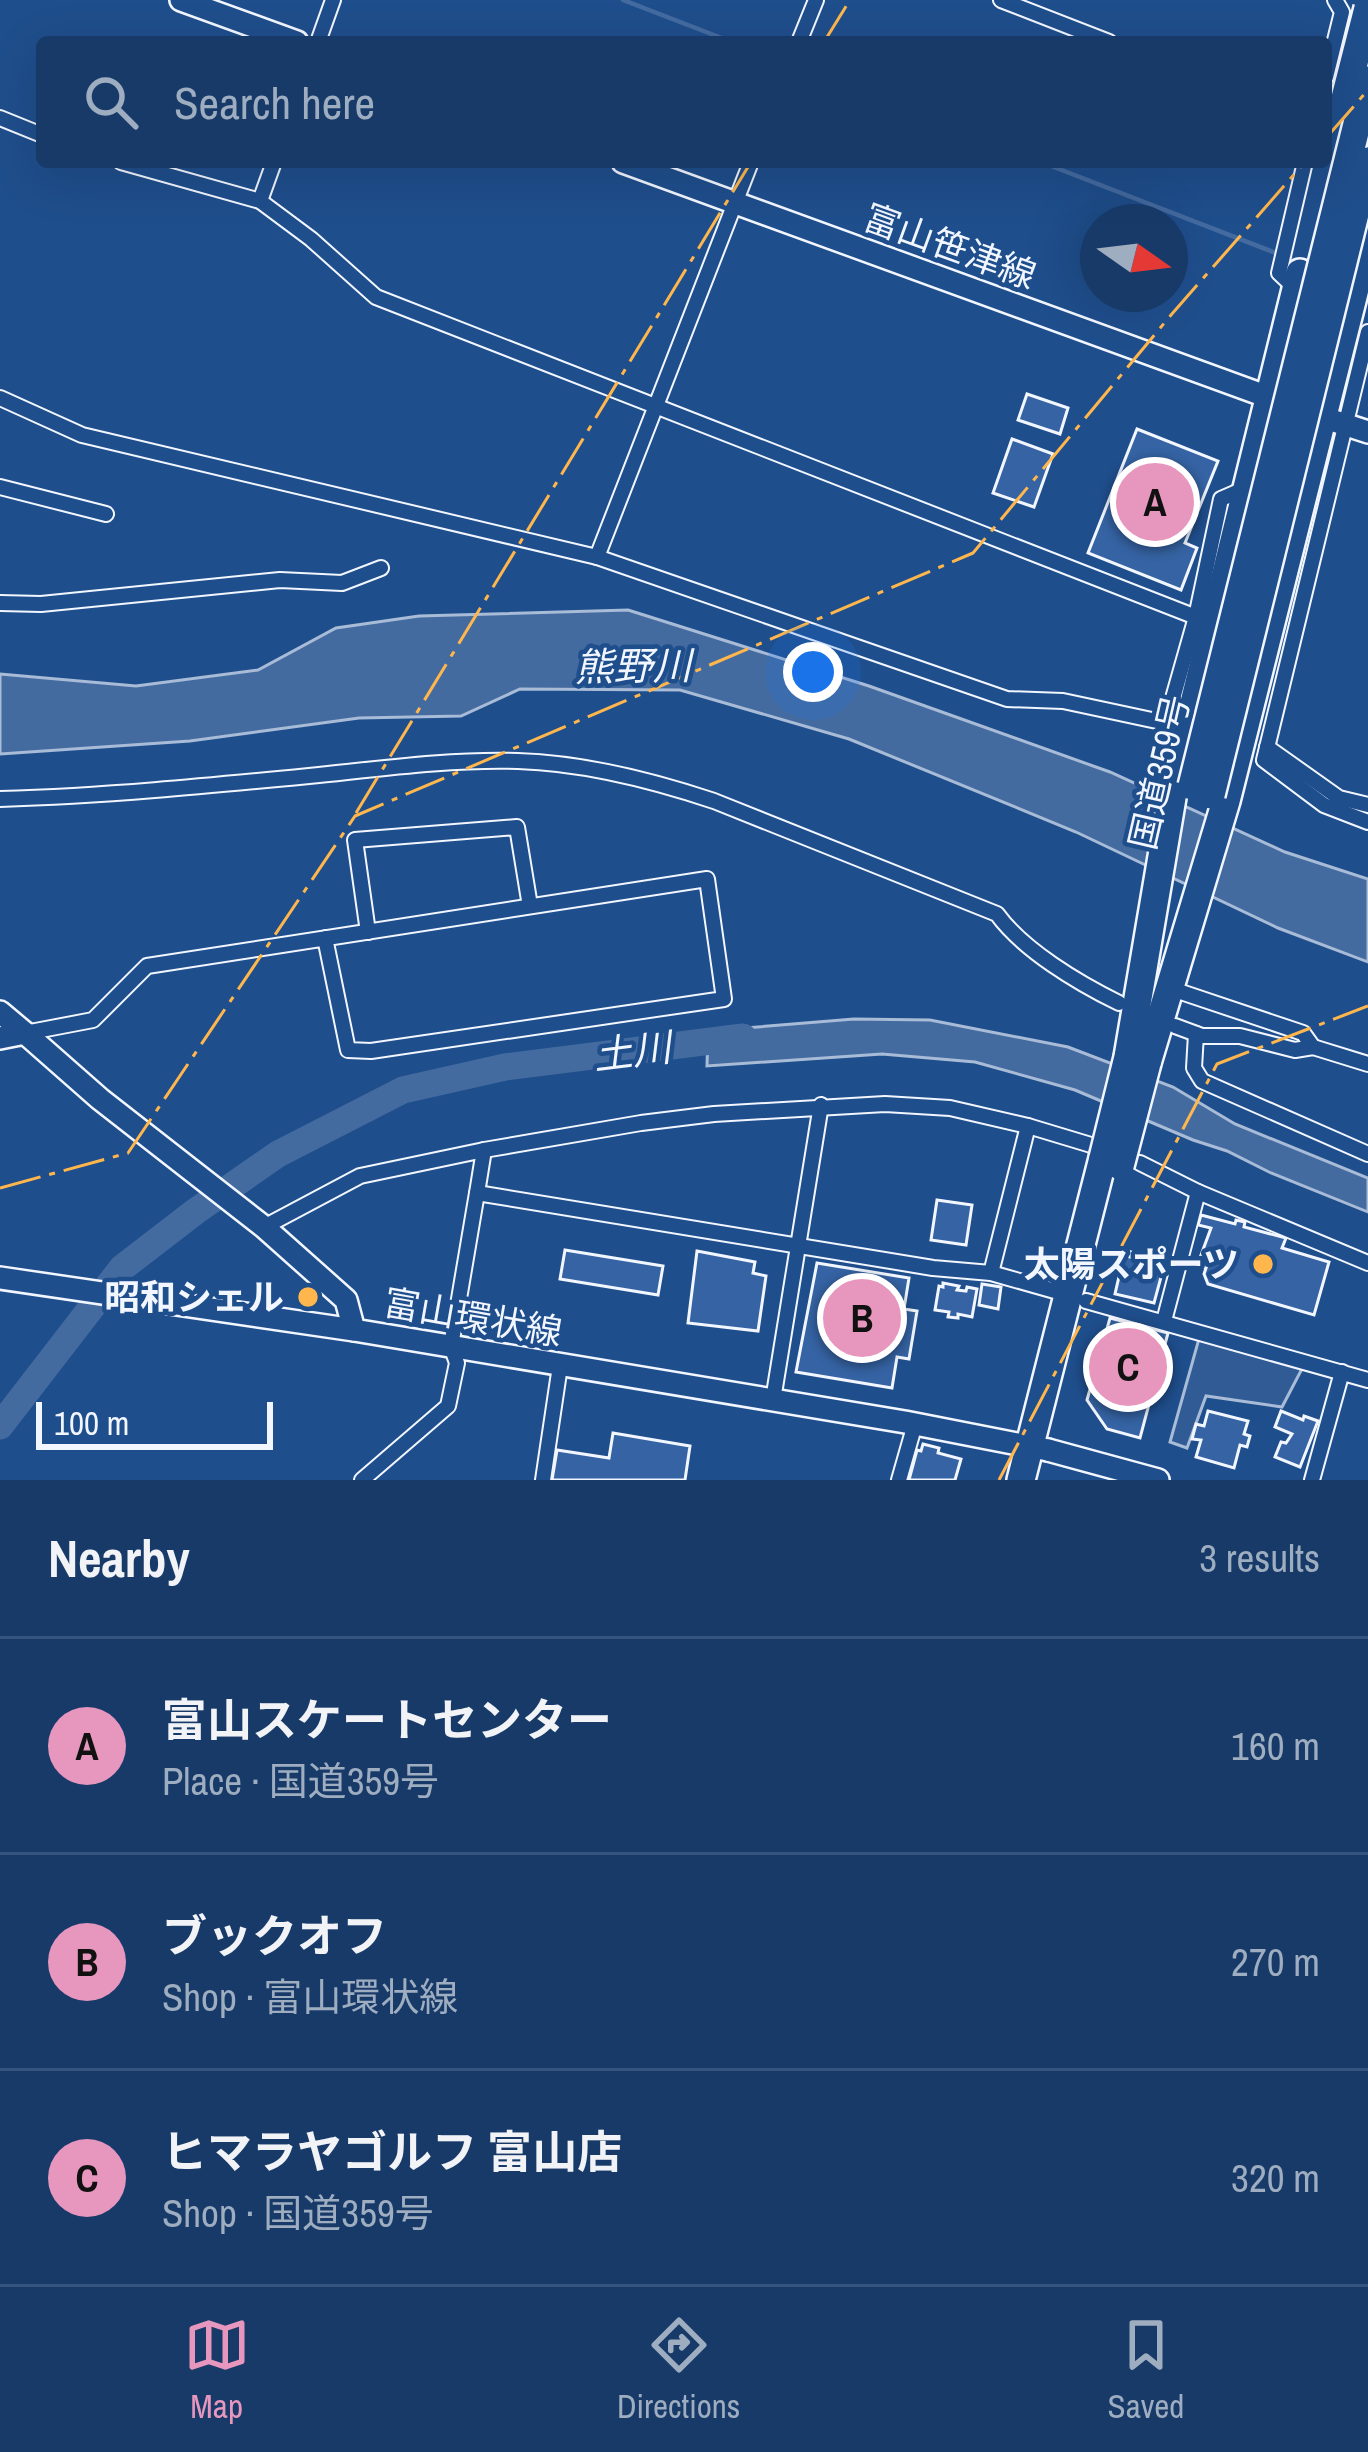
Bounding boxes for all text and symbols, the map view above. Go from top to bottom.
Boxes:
search box [36,36,1332,168]
icon: search [78,69,144,135]
text: Search here [174,72,375,133]
street label: 富山笹津線 [857,193,1043,299]
north arrow [1080,204,1188,312]
pin: A [1116,457,1194,547]
water label: 熊野川 [574,639,696,693]
your location [783,642,843,702]
street label: 国道359号 [1118,690,1200,854]
water label: 土川 [590,1020,678,1082]
place label: 太陽スポーツ [1024,1240,1239,1288]
marker: 太陽スポーツ [1250,1251,1276,1277]
place label: 昭和シェル [104,1273,284,1321]
pin: B [823,1273,901,1363]
street label: 富山環状線 [380,1278,566,1356]
marker: 昭和シェル [295,1284,321,1310]
pin: C [1089,1322,1167,1412]
scale bar [36,1396,273,1449]
text: 100 m [54,1401,129,1445]
text: Nearby [48,1524,190,1593]
text: 3 results [1199,1532,1320,1584]
text: 富山スケートセンター [162,1689,612,1750]
text: A [75,1720,99,1772]
text: 160 m [1231,1720,1320,1772]
text: Place · 国道359号 [162,1755,439,1807]
text: ブックオフ [162,1905,387,1966]
text: B [75,1936,99,1988]
text: 270 m [1231,1936,1320,1988]
text: Shop · 富山環状線 [162,1971,458,2023]
text: ヒマラヤゴルフ 富山店 [162,2121,622,2182]
text: C [75,2152,99,2204]
text: 320 m [1231,2152,1320,2204]
text: Shop · 国道359号 [162,2187,434,2239]
tab: Map [184,2312,250,2428]
tab: Directions [617,2312,740,2428]
tab: Saved [1108,2312,1184,2428]

